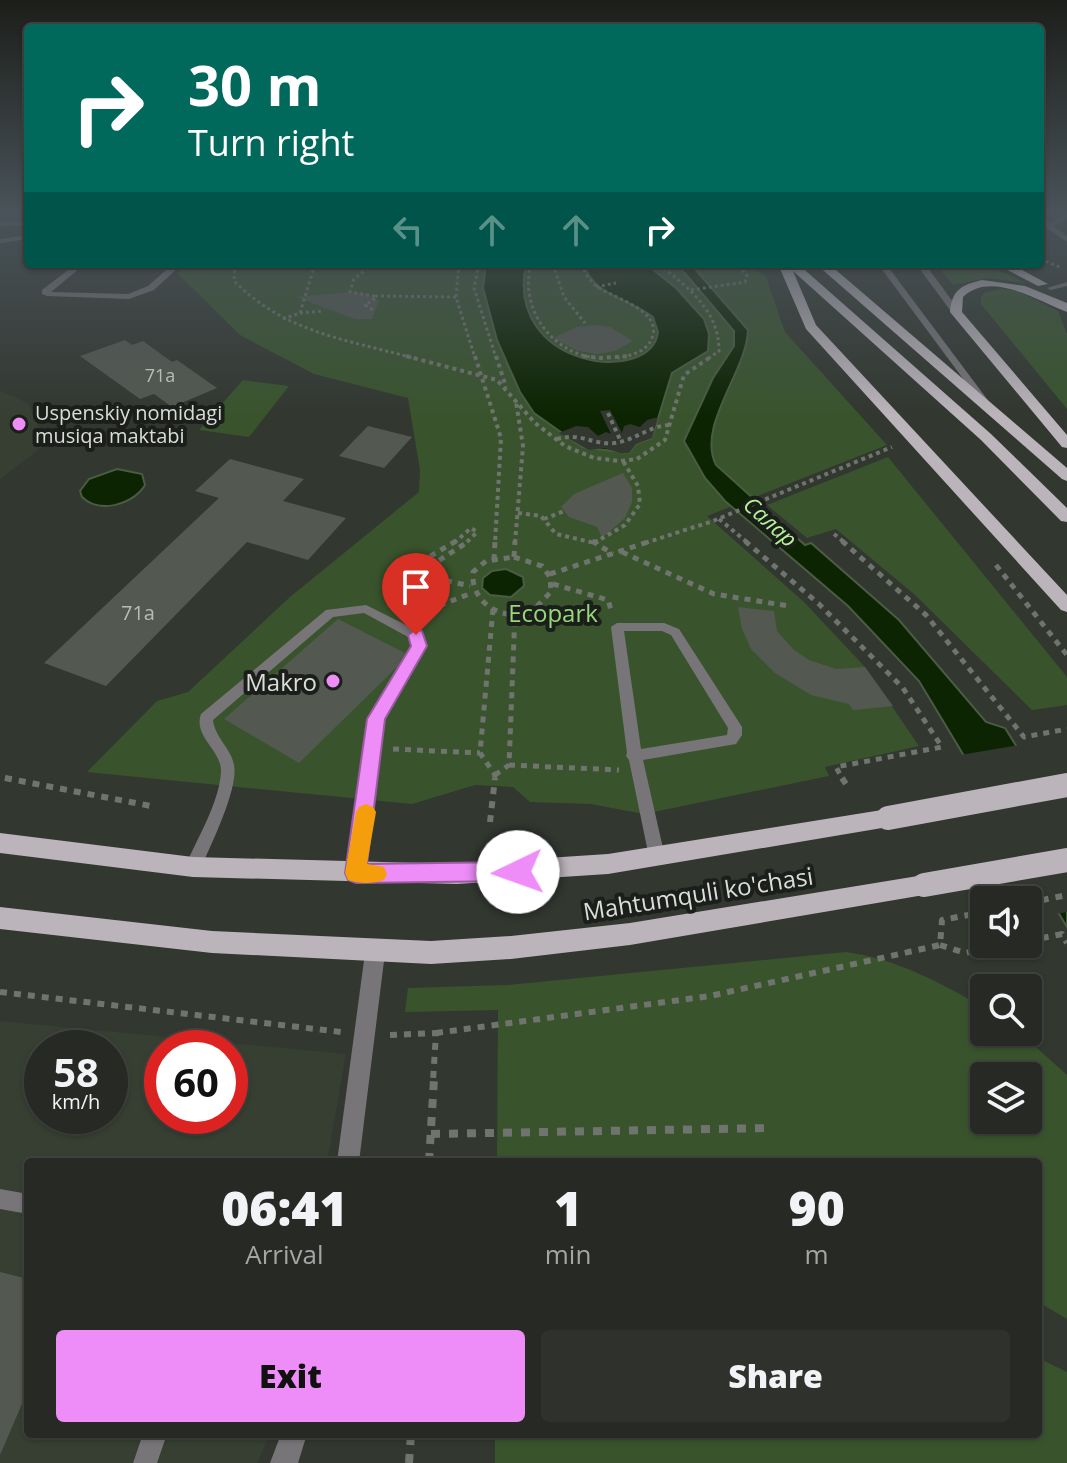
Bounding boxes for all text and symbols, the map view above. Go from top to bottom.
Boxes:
text: 30 m [188,46,322,122]
icon: right [56,56,160,160]
text: Turn right [188,118,354,167]
icon: left [386,208,430,252]
icon: ahead [470,208,514,252]
icon: ahead [554,208,598,252]
icon: right [638,208,682,252]
house number: 71а [145,363,175,387]
place label: Uspenskiy nomidagi musiqa maktabi [35,399,222,449]
marker: Uspenskiy nomidagi musiqa maktabi [10,415,28,433]
water label: Салар [738,489,804,553]
pin [382,553,450,635]
icon: arrive [394,565,438,609]
park label: Ecopark [508,596,598,629]
house number: 71а [121,599,155,626]
place label: Makro [245,665,317,698]
marker: Makro [324,672,342,690]
position arrow [476,830,560,914]
street label: Mahtumquli ko'chasi [581,859,815,927]
map controls [970,886,1042,1134]
button: sound [970,886,1042,958]
button: search [970,974,1042,1046]
speed limit sign: 60 [144,1030,248,1134]
text: 58 [53,1044,99,1099]
button: layers [970,1062,1042,1134]
text: km/h [52,1088,100,1115]
text: 06:41 [221,1175,348,1240]
text: 1 [554,1175,582,1240]
text: 90 [789,1175,845,1240]
text: Arrival [245,1236,324,1272]
text: min [545,1236,591,1272]
text: m [805,1236,829,1272]
button: Exit [56,1330,525,1422]
button: Share [541,1330,1010,1422]

